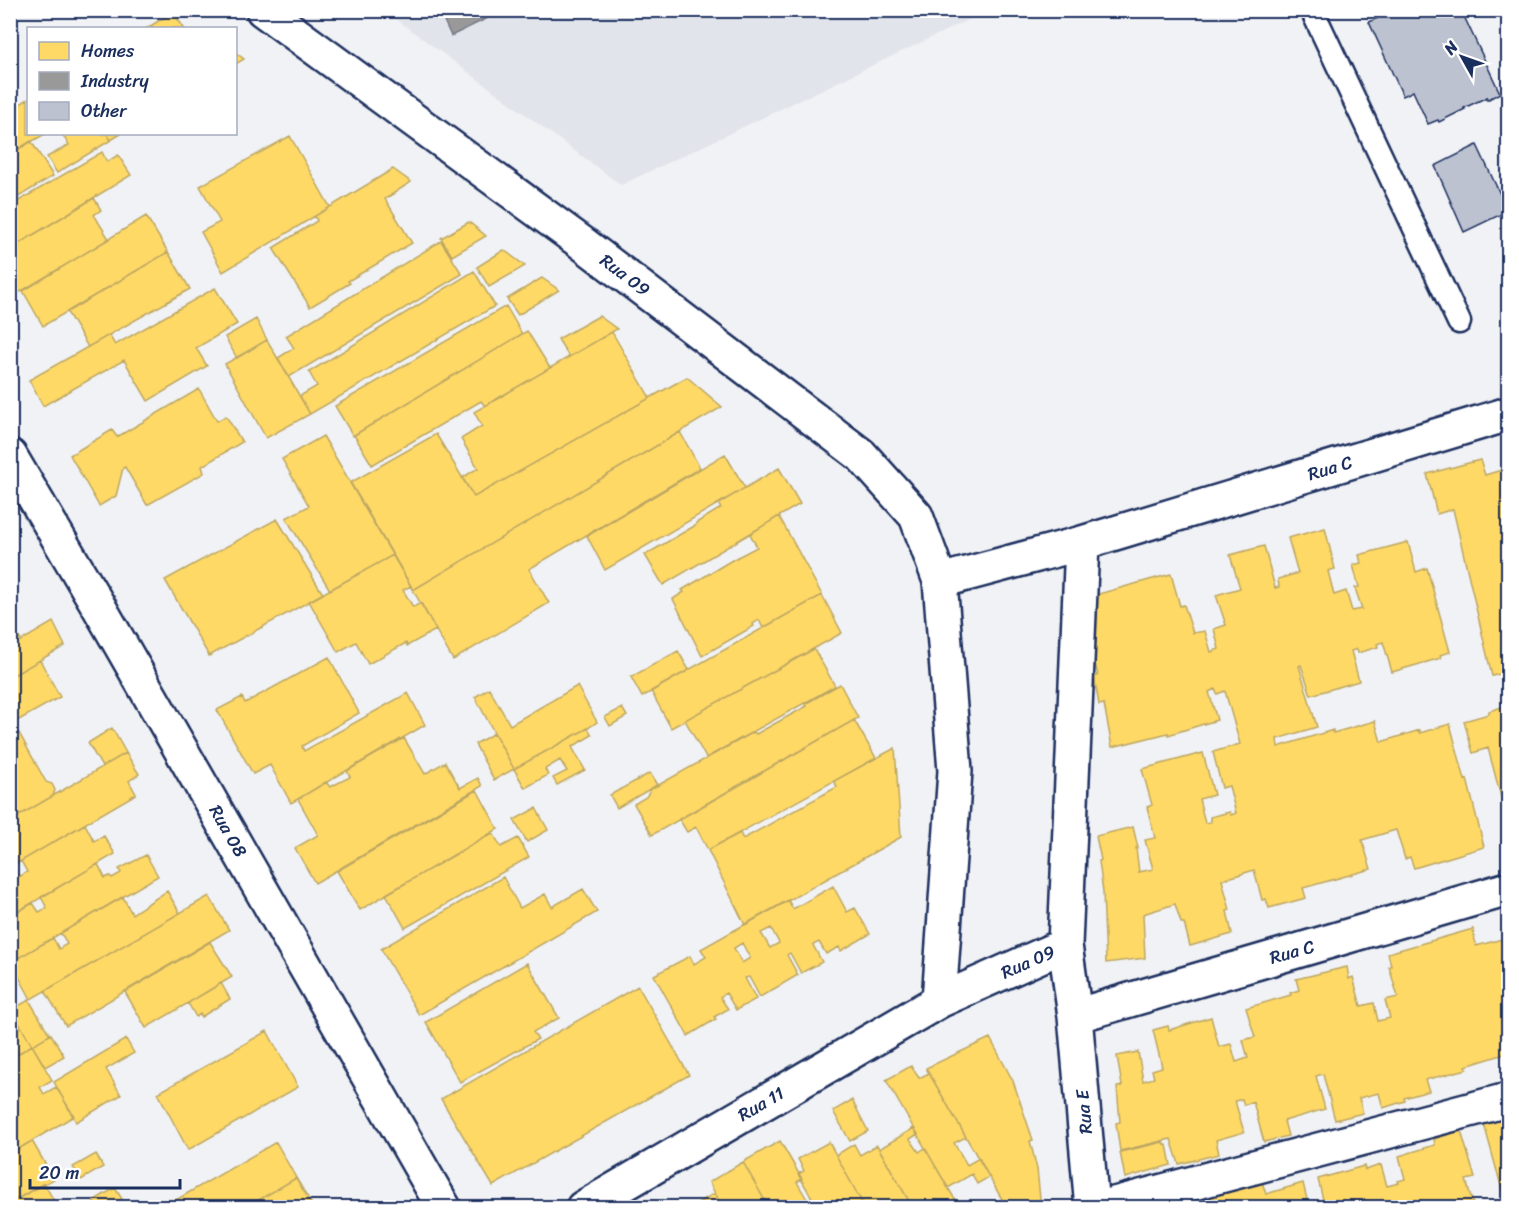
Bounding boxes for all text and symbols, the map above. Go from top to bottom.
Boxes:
legend [27,27,237,135]
north arrow [1432,27,1492,87]
text: N [1436,33,1466,62]
text: Homes [81,35,135,67]
text: Industry [80,65,150,97]
text: Other [81,95,128,127]
street label: Rua 09 [593,245,657,305]
street label: Rua C [1304,446,1356,490]
street label: Rua 08 [200,799,256,864]
street label: Rua C [1266,930,1318,974]
street label: Rua 09 [996,936,1060,988]
street label: Rua 11 [731,1078,791,1130]
street label: Rua E [1066,1088,1102,1135]
scale bar [30,1152,180,1190]
text: 20 m [39,1157,79,1189]

